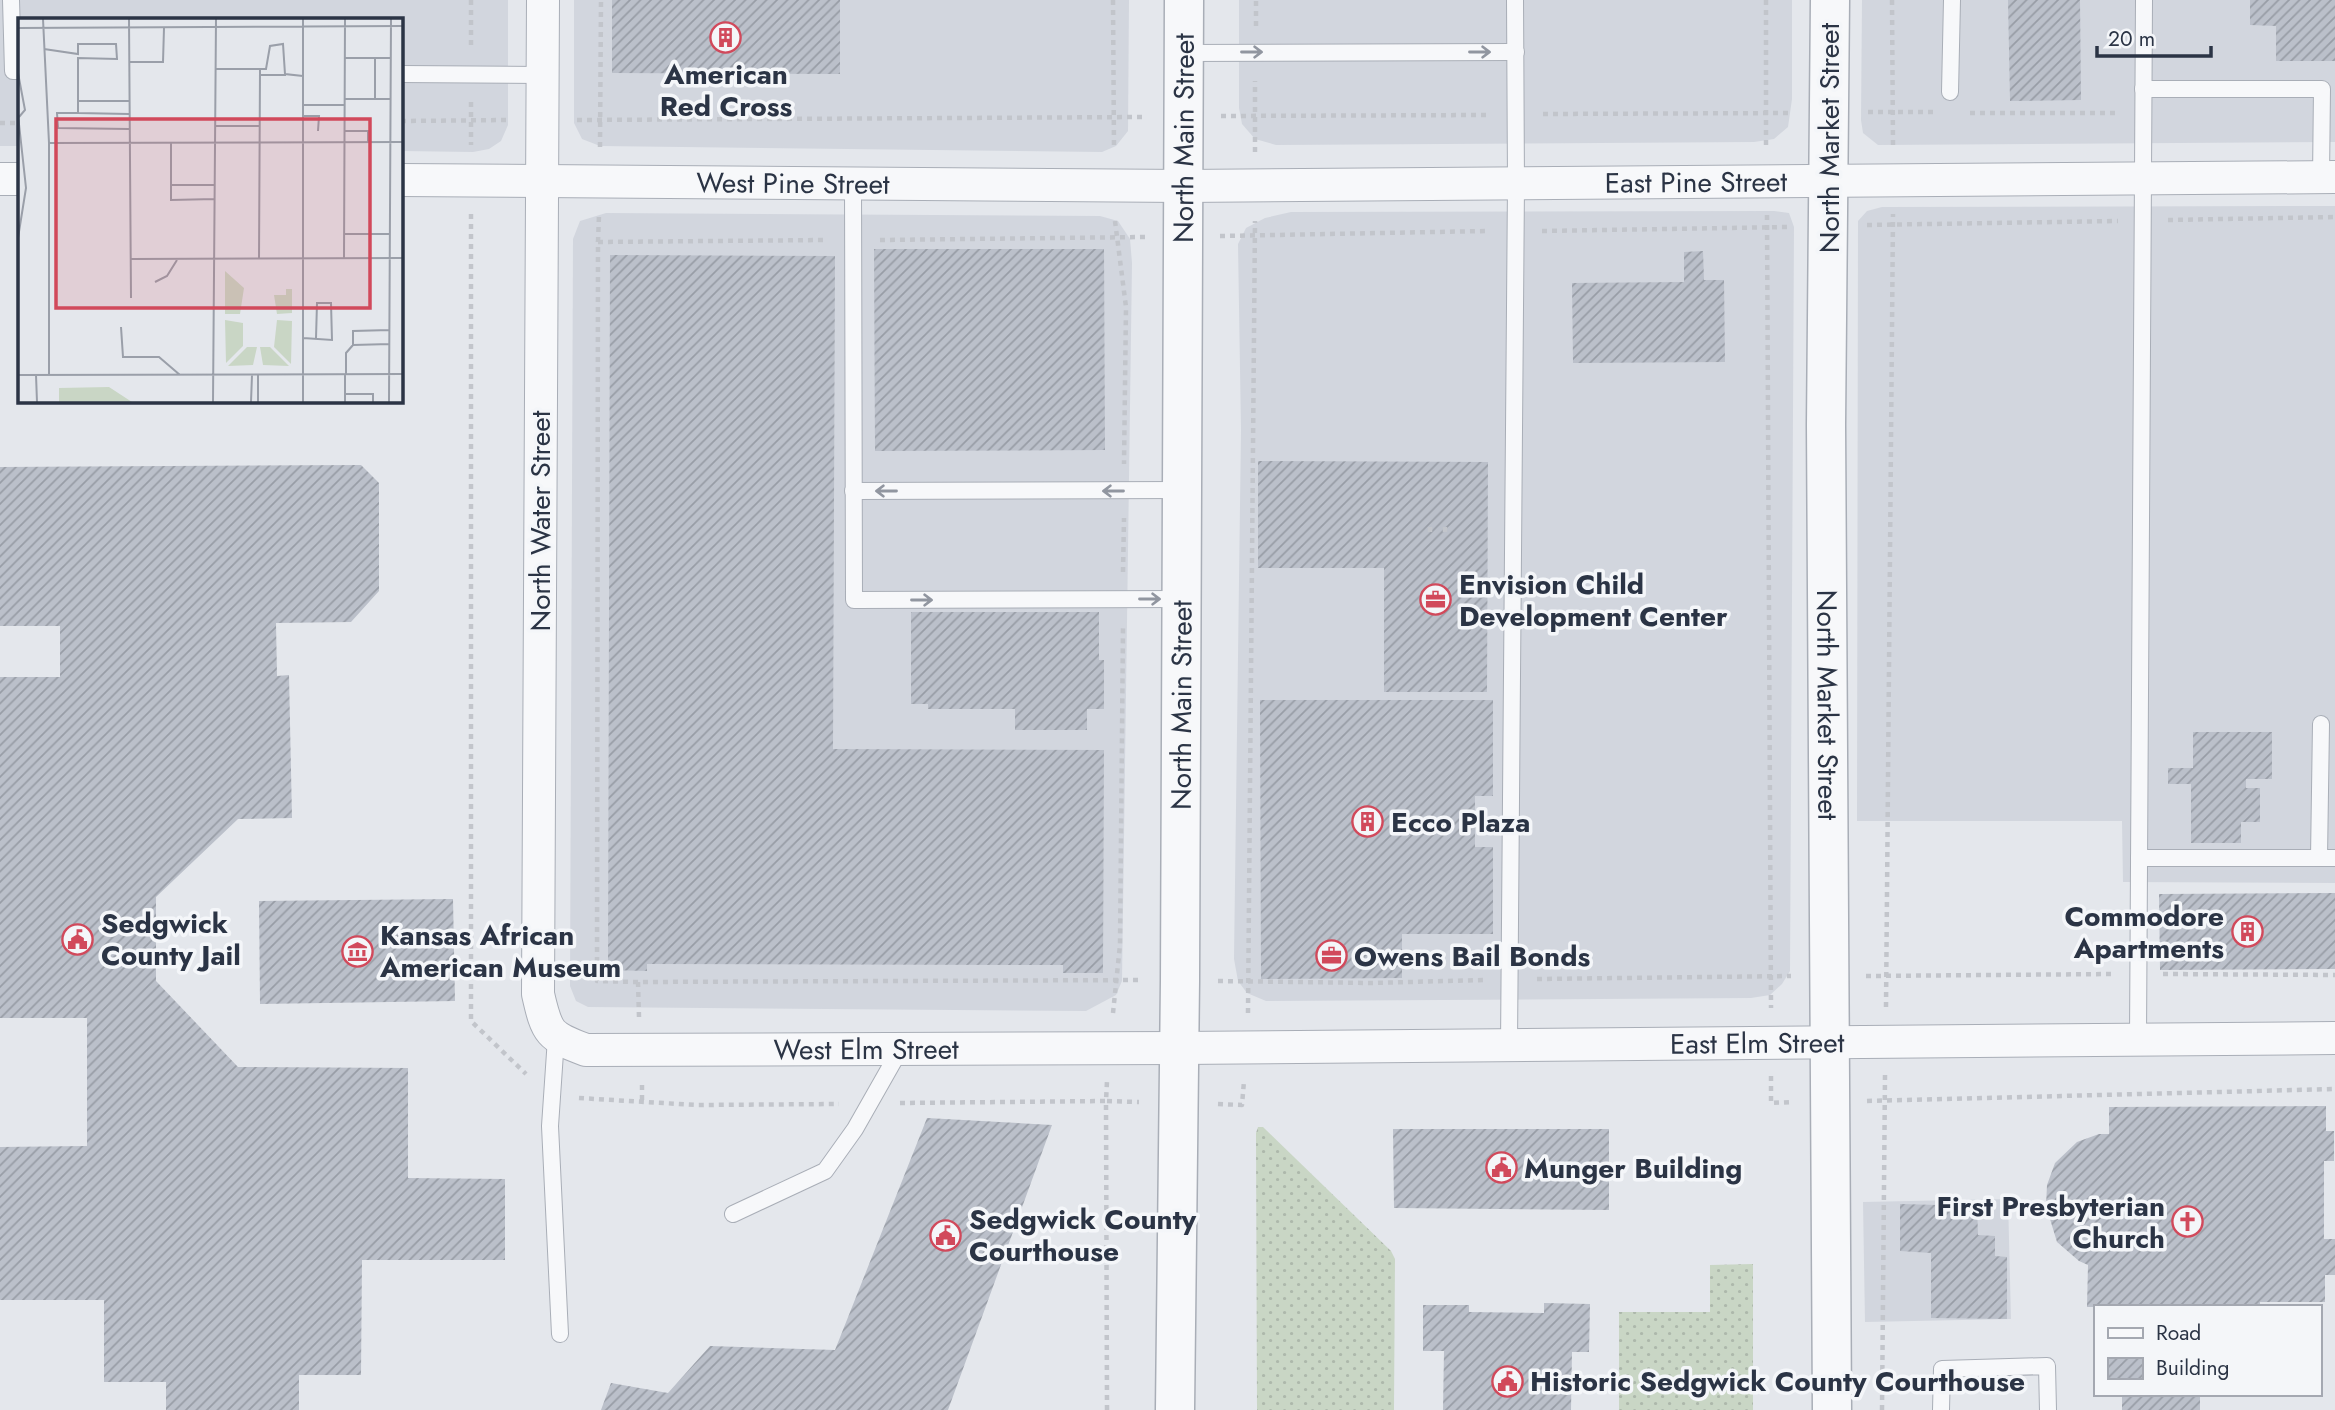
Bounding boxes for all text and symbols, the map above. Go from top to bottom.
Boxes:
scale bar [2097,14,2211,58]
inset map [18,18,402,402]
building icon: American Red Cross [709,20,743,54]
street label: North Market Street [1809,23,1850,253]
text: 20 m [2108,24,2155,54]
street label: North Main Street [1163,33,1205,243]
one-way arrow [1468,45,1491,59]
one-way arrow [1241,46,1264,59]
place label: American Red Cross [660,54,793,127]
street label: East Pine Street [1605,161,1788,204]
street label: West Pine Street [696,162,890,205]
street label: North Water Street [520,410,561,631]
one-way arrow [875,484,898,498]
one-way arrow [1102,484,1125,498]
place label: Envision Child Development Center [1459,564,1728,637]
office icon: Envision Child Development Center [1419,583,1453,617]
street label: North Market Street [1806,590,1848,821]
one-way arrow [1138,592,1161,606]
one-way arrow [910,593,933,607]
street label: North Main Street [1161,600,1203,810]
place label: Ecco Plaza [1391,802,1530,843]
building icon: Ecco Plaza [1351,805,1385,839]
place label: Commodore Apartments [2064,896,2224,969]
place label: Sedgwick County Jail [101,903,241,976]
place label: Kansas African American Museum [379,915,621,988]
building icon: Commodore Apartments [2230,915,2264,949]
public building icon: Sedgwick County Jail [61,922,95,956]
museum icon: Kansas African American Museum [340,934,374,968]
place label: Owens Bail Bonds [1354,936,1590,977]
office icon: Owens Bail Bonds [1314,939,1348,973]
street label: East Elm Street [1670,1022,1845,1065]
street label: West Elm Street [773,1029,959,1070]
place label: Munger Building [1524,1148,1742,1189]
public building icon: Munger Building [1484,1151,1518,1185]
place label: First Presbyterian Church [1937,1186,2165,1259]
place label: Sedgwick County Courthouse [969,1199,1197,1272]
church icon: First Presbyterian Church [2171,1205,2205,1239]
public building icon: Sedgwick County Courthouse [929,1218,963,1252]
legend [2094,1305,2321,1396]
text: Road [2156,1318,2201,1348]
text: Building [2156,1353,2229,1383]
place label: Historic Sedgwick County Courthouse [1530,1361,2025,1402]
public building icon: Historic Sedgwick County Courthouse [1490,1364,1524,1398]

